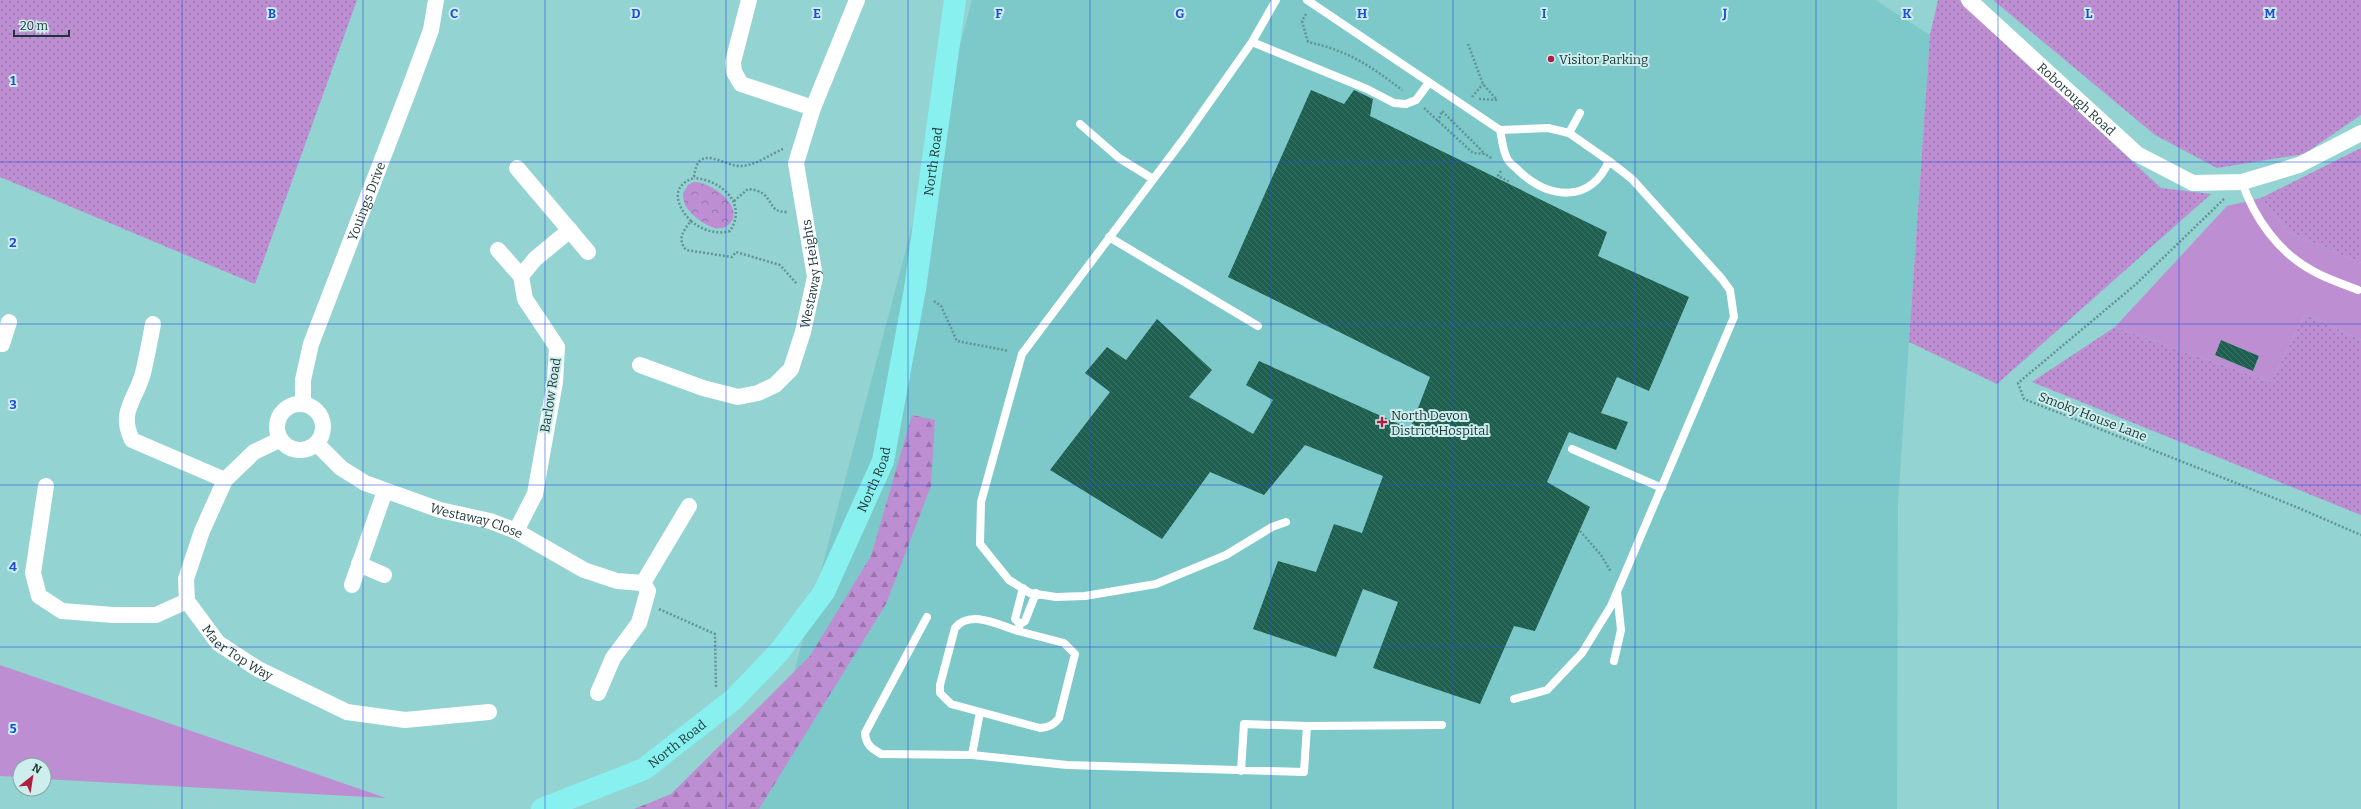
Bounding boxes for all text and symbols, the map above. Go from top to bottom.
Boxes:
text: B [268,6,276,21]
text: C [450,6,458,21]
text: D [631,6,641,21]
text: E [813,6,821,21]
text: F [995,6,1003,21]
text: G [1175,6,1185,21]
text: H [1357,6,1367,21]
text: I [1542,6,1547,21]
text: J [1722,6,1728,21]
text: K [1902,6,1912,21]
text: L [2085,6,2093,21]
text: M [2264,6,2276,21]
scale bar [14,12,69,38]
text: 20 m [20,19,49,33]
place label: Visitor Parking [1559,52,1648,67]
marker: Visitor Parking [1546,54,1556,64]
street label: Roborough Road [2034,60,2118,139]
text: 1 [10,73,16,88]
street label: North Road [921,126,945,197]
street label: Youings Drive [345,160,388,243]
street label: Westaway Heights [797,218,823,330]
text: 2 [9,235,17,250]
street label: Barlow Road [537,356,564,433]
street label: Smoky House Lane [2036,389,2149,444]
text: 3 [9,397,17,412]
place label: North Devon District Hospital [1391,408,1489,438]
marker: North Devon District Hospital [1376,416,1388,428]
street label: North Road [854,445,894,514]
street label: Westaway Close [428,500,526,541]
text: 4 [9,559,17,574]
street label: Maer Top Way [199,622,275,683]
street label: North Road [645,717,709,771]
text: 5 [9,721,17,736]
north arrow [12,757,52,797]
text: N [30,761,44,777]

